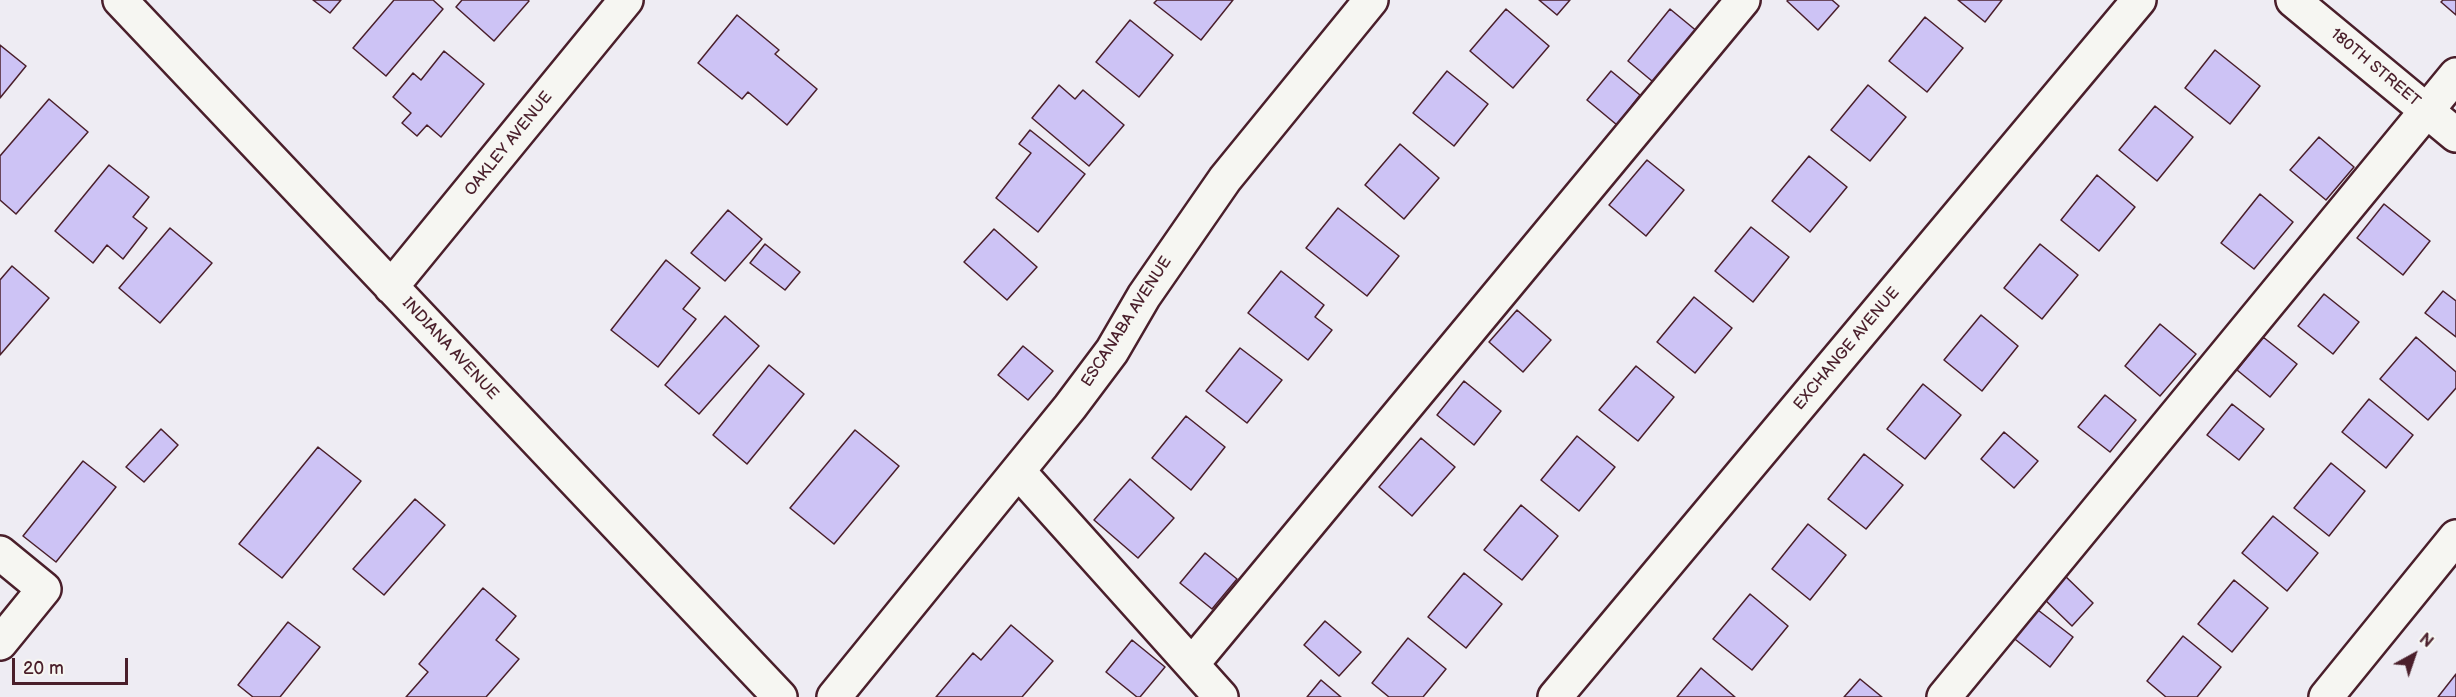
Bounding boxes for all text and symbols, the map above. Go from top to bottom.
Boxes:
street label: 180TH STREET [2326,25,2424,111]
street label: OAKLEY AVENUE [461,88,557,200]
street label: ESCANABA AVENUE [1078,253,1176,391]
street label: EXCHANGE AVENUE [1790,284,1904,414]
street label: INDIANA AVENUE [398,294,502,404]
north arrow [2384,625,2444,685]
text: N [2415,630,2437,652]
scale bar [15,646,130,684]
text: 20 m [23,658,64,679]

